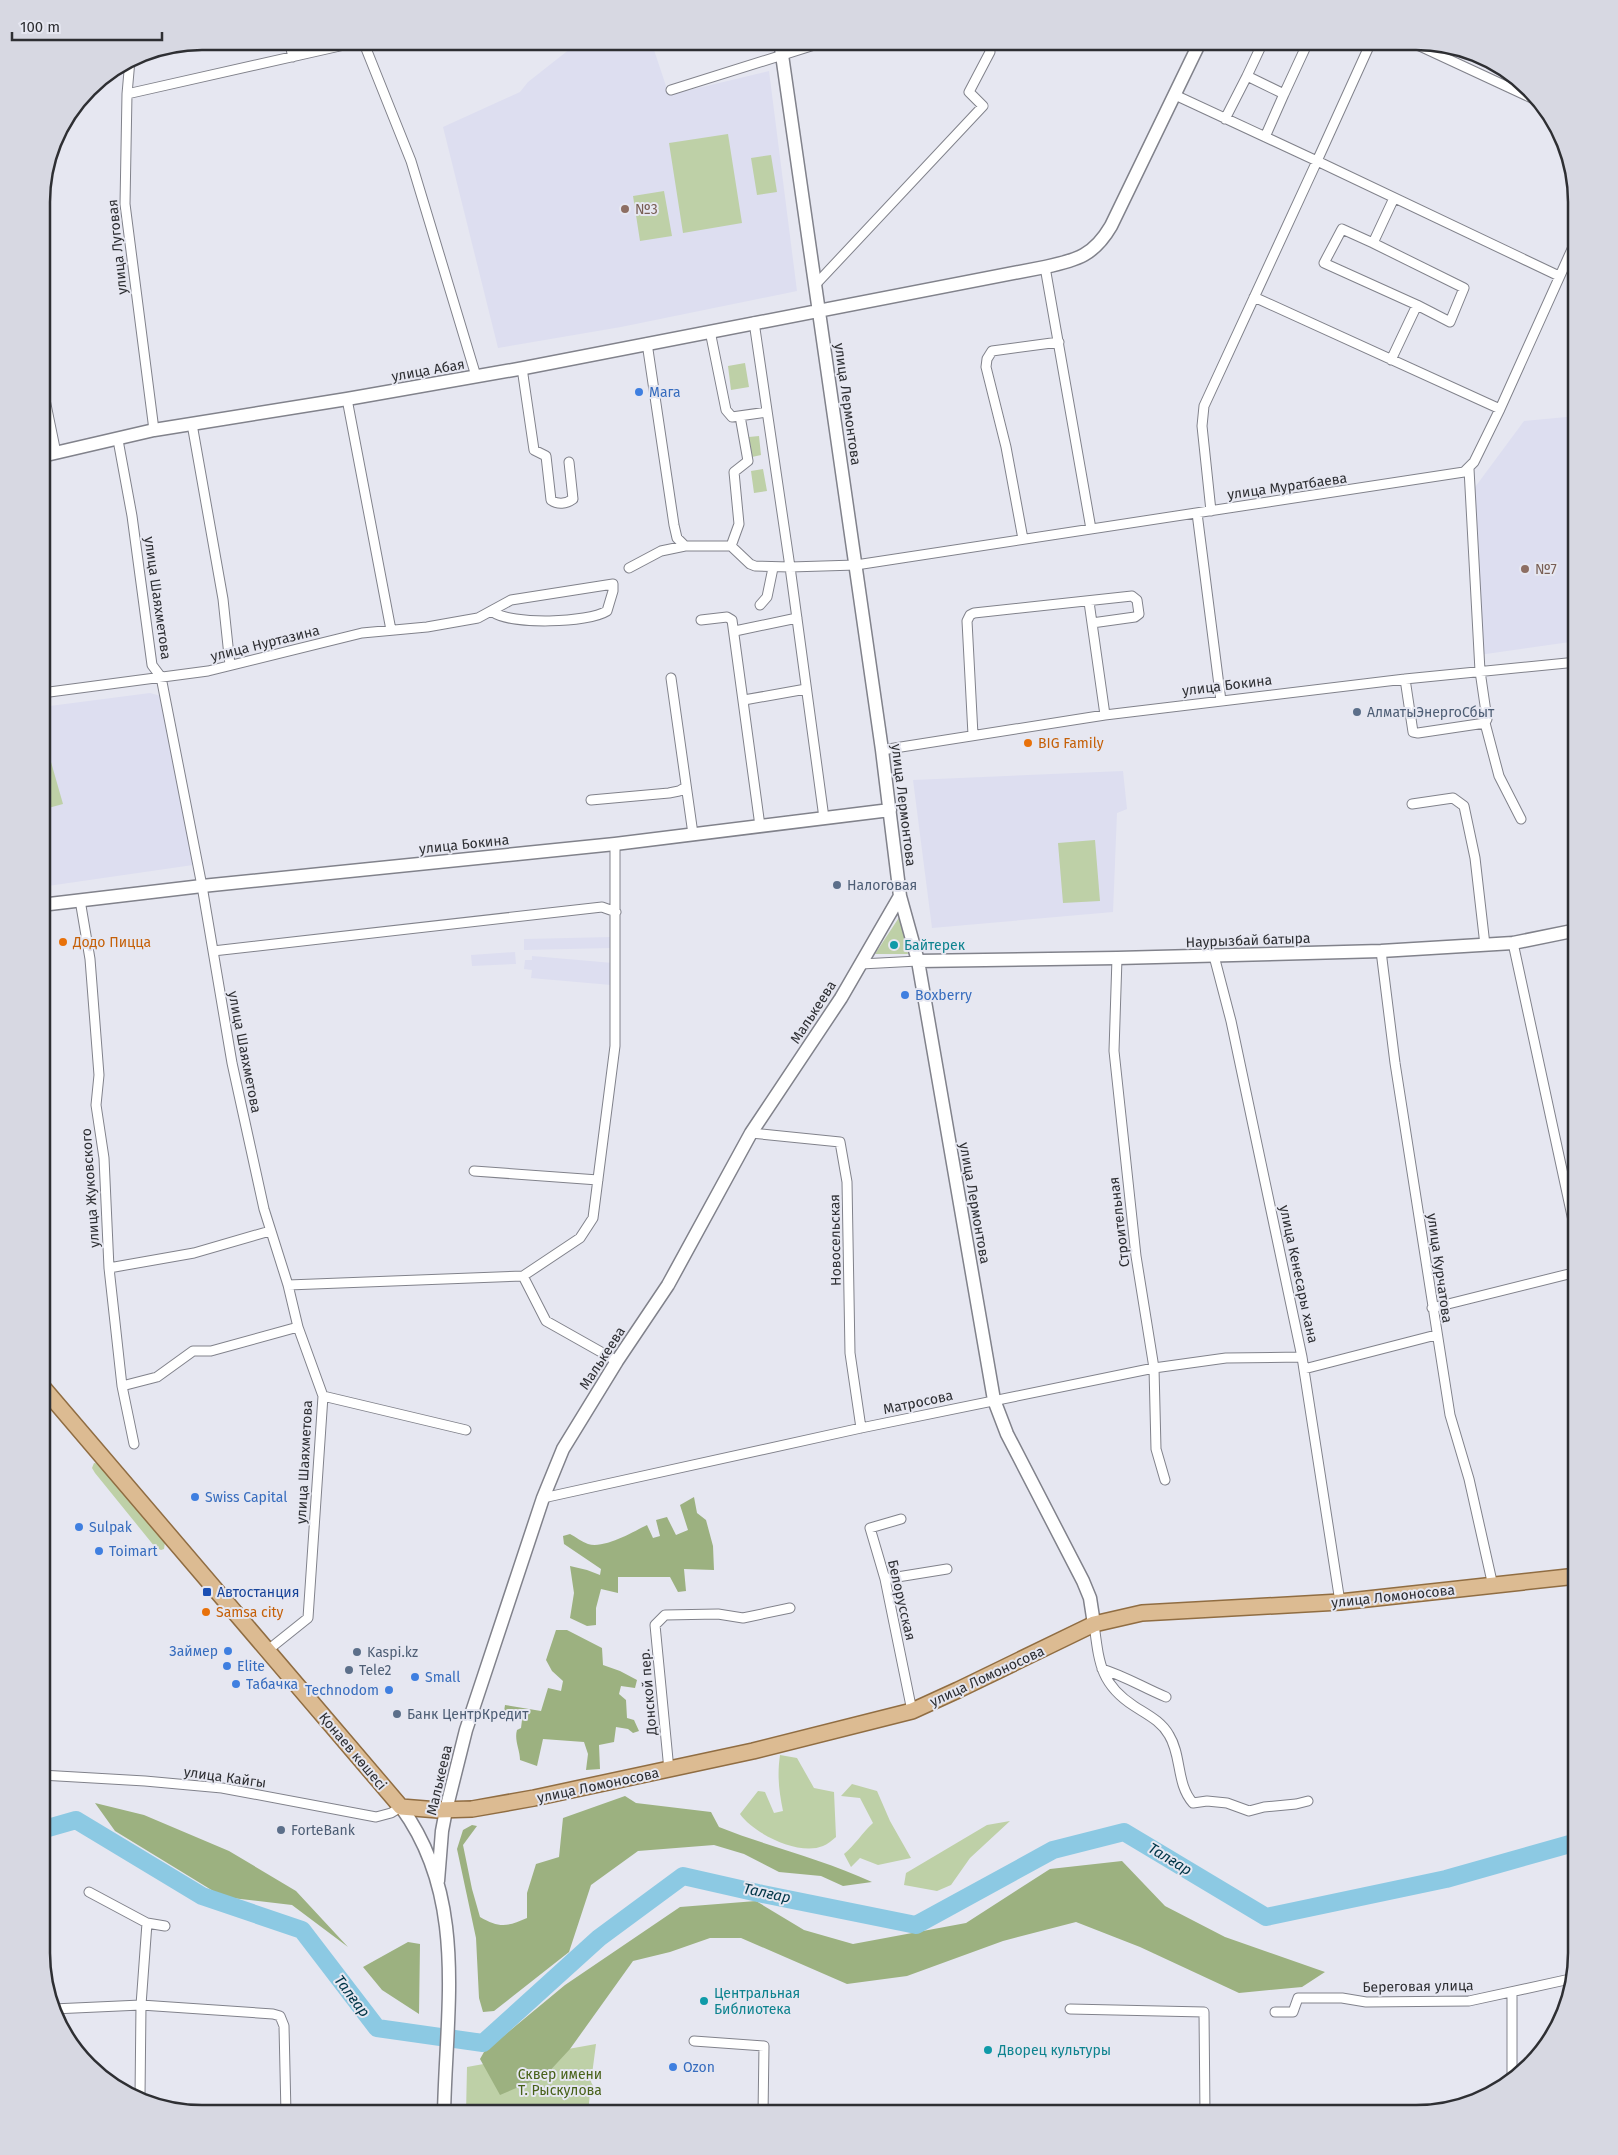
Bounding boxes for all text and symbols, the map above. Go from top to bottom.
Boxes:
scale bar [12,10,162,42]
text: 100 m [20,18,60,36]
street label: улица Луговая [104,198,131,295]
place label: №3 [635,201,658,218]
marker: №3 [619,203,631,215]
street label: улица Лермонтова [831,342,865,466]
street label: улица Абая [390,356,466,385]
place label: Мага [649,384,681,401]
marker: Мага [633,386,645,398]
street label: улица Муратбаева [1226,470,1348,503]
street label: улица Шаяхметова [140,535,175,661]
place label: №7 [1535,561,1557,578]
marker: №7 [1519,563,1531,575]
street label: улица Нуртазина [209,622,321,665]
street label: улица Бокина [1181,672,1273,699]
place label: АлматыЭнергоСбыт [1367,704,1495,721]
marker: АлматыЭнергоСбыт [1351,706,1363,718]
place label: BIG Family [1038,735,1104,752]
marker: BIG Family [1022,737,1034,749]
street label: улица Лермонтова [888,743,919,867]
street label: улица Бокина [418,831,510,858]
place label: Налоговая [847,877,917,894]
marker: Налоговая [831,879,843,891]
street label: Наурызбай батыра [1185,930,1311,951]
place label: Додо Пицца [72,934,151,951]
marker: Додо Пицца [57,936,69,948]
place label: Байтерек [904,937,966,954]
marker: Байтерек [888,939,900,951]
street label: Малькеева [787,978,840,1047]
place label: Boxberry [915,987,972,1004]
marker: Boxberry [899,989,911,1001]
street label: улица Шаяхметова [224,990,265,1115]
street label: улица Жуковского [78,1128,103,1248]
street label: улица Лермонтова [955,1141,994,1265]
street label: Строительная [1106,1176,1133,1268]
street label: Новосельская [826,1194,845,1286]
street label: улица Кенесары хана [1276,1203,1321,1345]
street label: улица Курчатова [1423,1212,1456,1324]
street label: Малькеева [576,1324,629,1393]
street label: Матросова [882,1387,955,1418]
street label: улица Шаяхметова [293,1400,316,1524]
place label: Swiss Capital [205,1489,287,1506]
marker: Swiss Capital [189,1491,201,1503]
place label: Sulpak [89,1519,133,1536]
marker: Sulpak [73,1521,85,1533]
place label: Toimart [109,1543,159,1560]
marker: Toimart [93,1545,105,1557]
street label: Белорусская [884,1558,919,1642]
street label: улица Ломоносова [1330,1582,1456,1611]
place label: Автостанция [217,1584,299,1601]
marker: Автостанция [201,1586,213,1598]
place label: Samsa city [216,1604,284,1621]
marker: Samsa city [200,1606,212,1618]
place label: Займер [169,1643,218,1660]
street label: улица Ломоносова [927,1643,1047,1710]
place label: Kaspi.kz [367,1644,418,1661]
marker: Займер [222,1645,234,1657]
marker: Kaspi.kz [351,1646,363,1658]
street label: Донской пер. [636,1648,661,1737]
place label: Elite [237,1658,265,1675]
marker: Elite [221,1660,233,1672]
place label: Tele2 [359,1662,391,1679]
marker: Tele2 [343,1664,355,1676]
place label: Small [425,1669,460,1686]
marker: Small [409,1671,421,1683]
place label: Табачка [246,1676,298,1693]
marker: Табачка [230,1678,242,1690]
place label: Technodom [305,1682,379,1699]
marker: Technodom [383,1684,395,1696]
place label: Банк ЦентрКредит [407,1706,529,1723]
marker: Банк ЦентрКредит [391,1708,403,1720]
street label: Қонаев көшесі [315,1709,390,1794]
street label: Малькеева [423,1743,456,1817]
street label: улица Кайгы [183,1763,267,1792]
street label: улица Ломоносова [536,1764,661,1807]
place label: ForteBank [291,1822,356,1839]
marker: ForteBank [275,1824,287,1836]
water label: Талғар [1145,1839,1195,1879]
water label: Талғар [742,1879,792,1907]
water label: Талғар [330,1971,374,2021]
street label: Береговая улица [1362,1977,1474,1996]
place label: Центральная Библиотека [714,1985,800,2018]
marker: Центральная Библиотека [698,1995,710,2007]
place label: Дворец культуры [997,2042,1111,2059]
marker: Дворец культуры [982,2044,994,2056]
place label: Ozon [683,2059,715,2076]
marker: Ozon [667,2061,679,2073]
park label: Сквер имени Т. Рыскулова [518,2066,602,2099]

